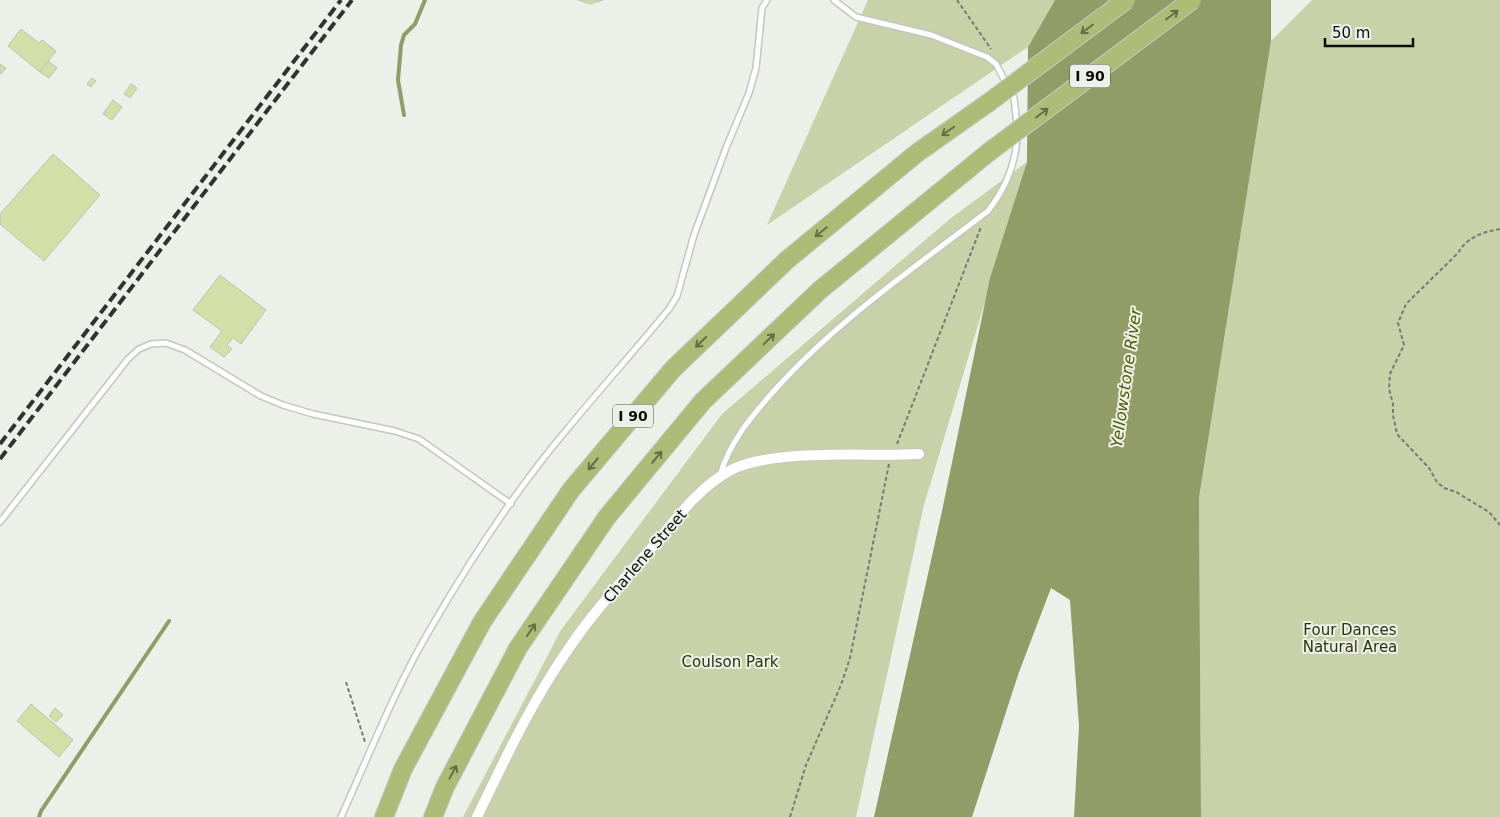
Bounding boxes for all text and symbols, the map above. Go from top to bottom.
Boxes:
one-way arrow [1165,10,1178,21]
scale bar [1325,15,1412,47]
one-way arrow [1080,24,1094,34]
text: 50 m [1332,24,1370,42]
road number: I 90 [1070,64,1110,88]
one-way arrow [1035,107,1048,118]
one-way arrow [941,126,955,136]
one-way arrow [814,227,827,238]
water label: Yellowstone River [1107,306,1145,449]
one-way arrow [762,333,775,345]
one-way arrow [695,336,707,348]
road number: I 90 [613,404,653,428]
one-way arrow [652,450,663,463]
one-way arrow [588,457,599,470]
street label: Charlene Street [600,506,691,606]
park label: Four Dances Natural Area [1303,621,1397,656]
one-way arrow [526,623,536,637]
park label: Coulson Park [681,653,779,671]
one-way arrow [448,765,458,780]

